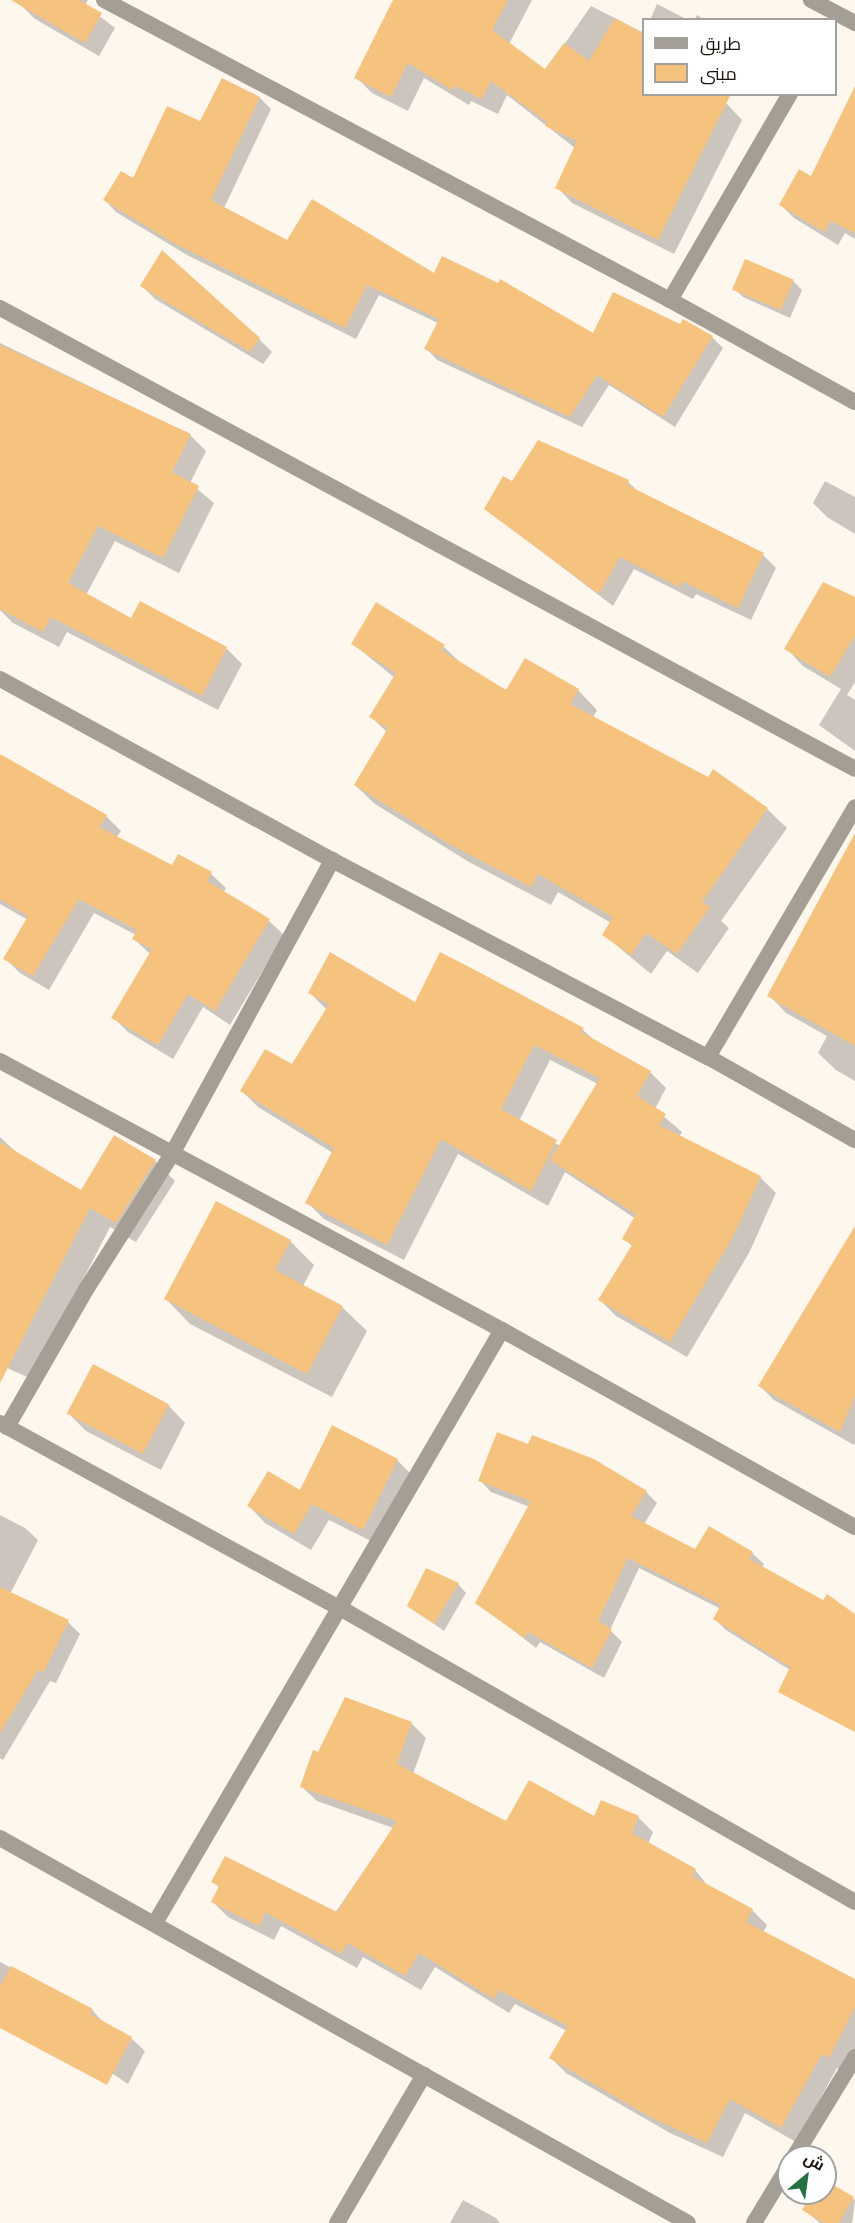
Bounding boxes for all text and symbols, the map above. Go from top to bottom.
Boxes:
legend [642,18,837,96]
text: طريق [700,32,741,54]
text: مبنى [700,62,737,84]
north arrow [777,2145,837,2205]
text: ش [801,2147,829,2174]

